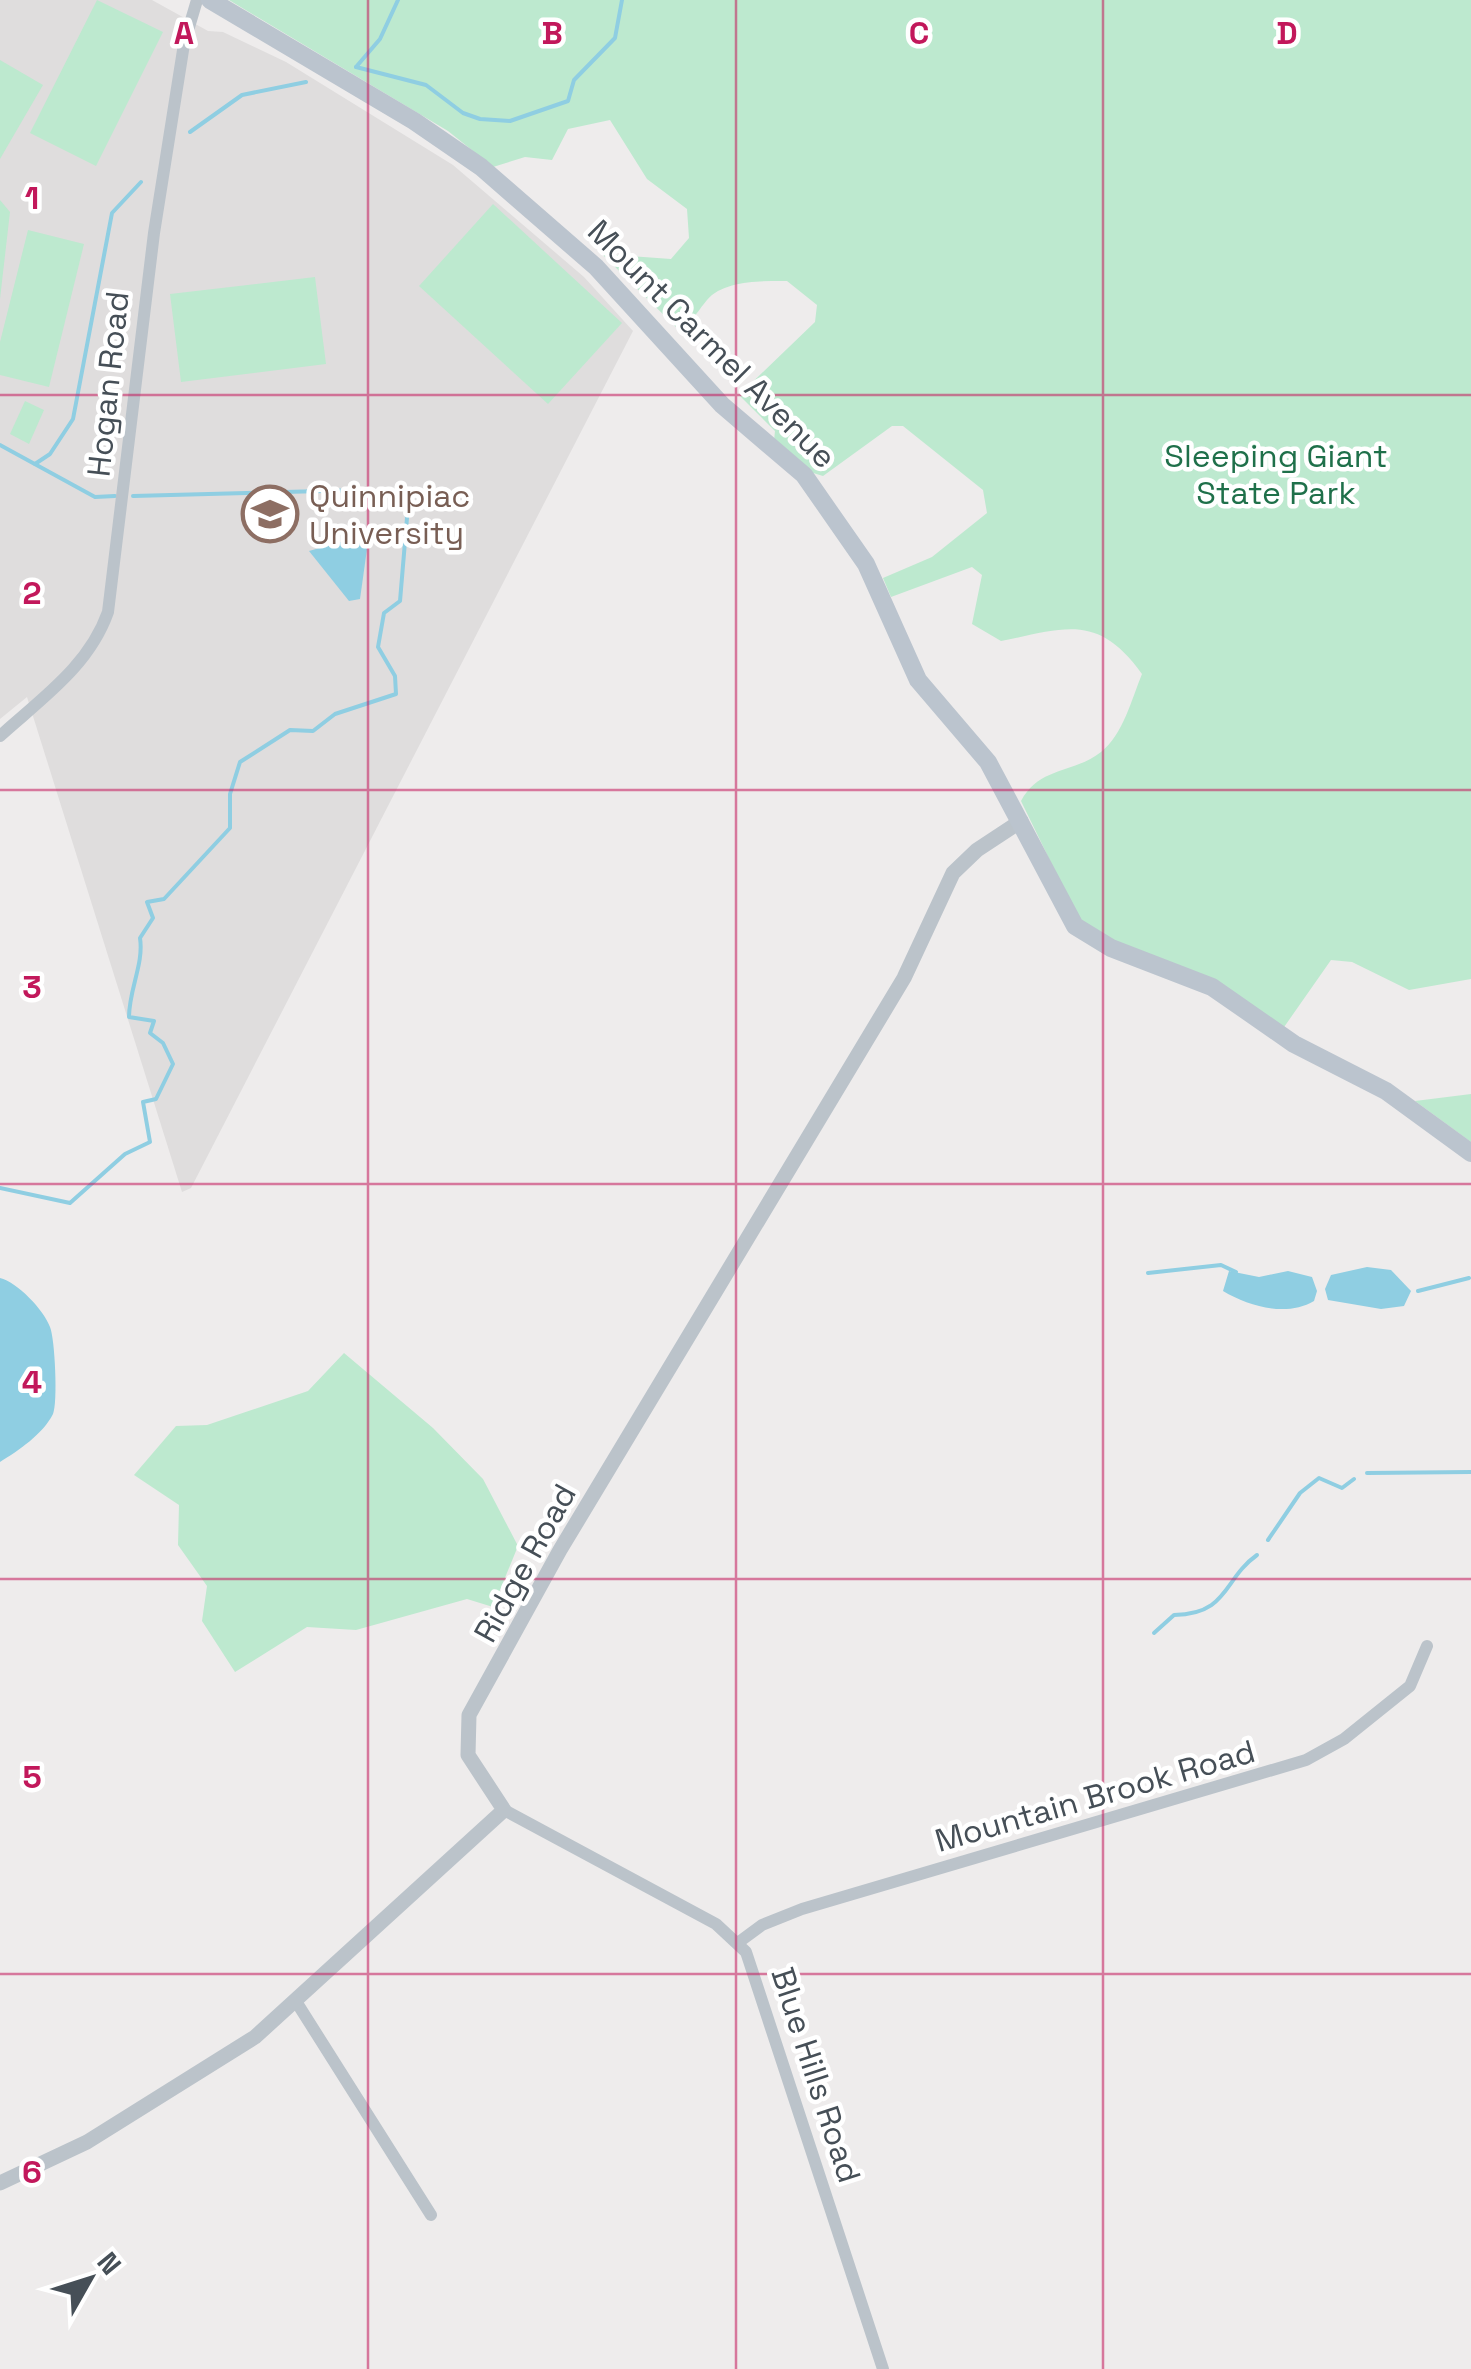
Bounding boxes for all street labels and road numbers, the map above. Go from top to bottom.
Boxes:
street label: Mount Carmel Avenue [579,211,845,477]
street label: Hogan Road [78,289,138,479]
street label: Ridge Road [465,1477,585,1649]
street label: Mountain Brook Road [930,1731,1260,1861]
street label: Blue Hills Road [762,1962,870,2188]

